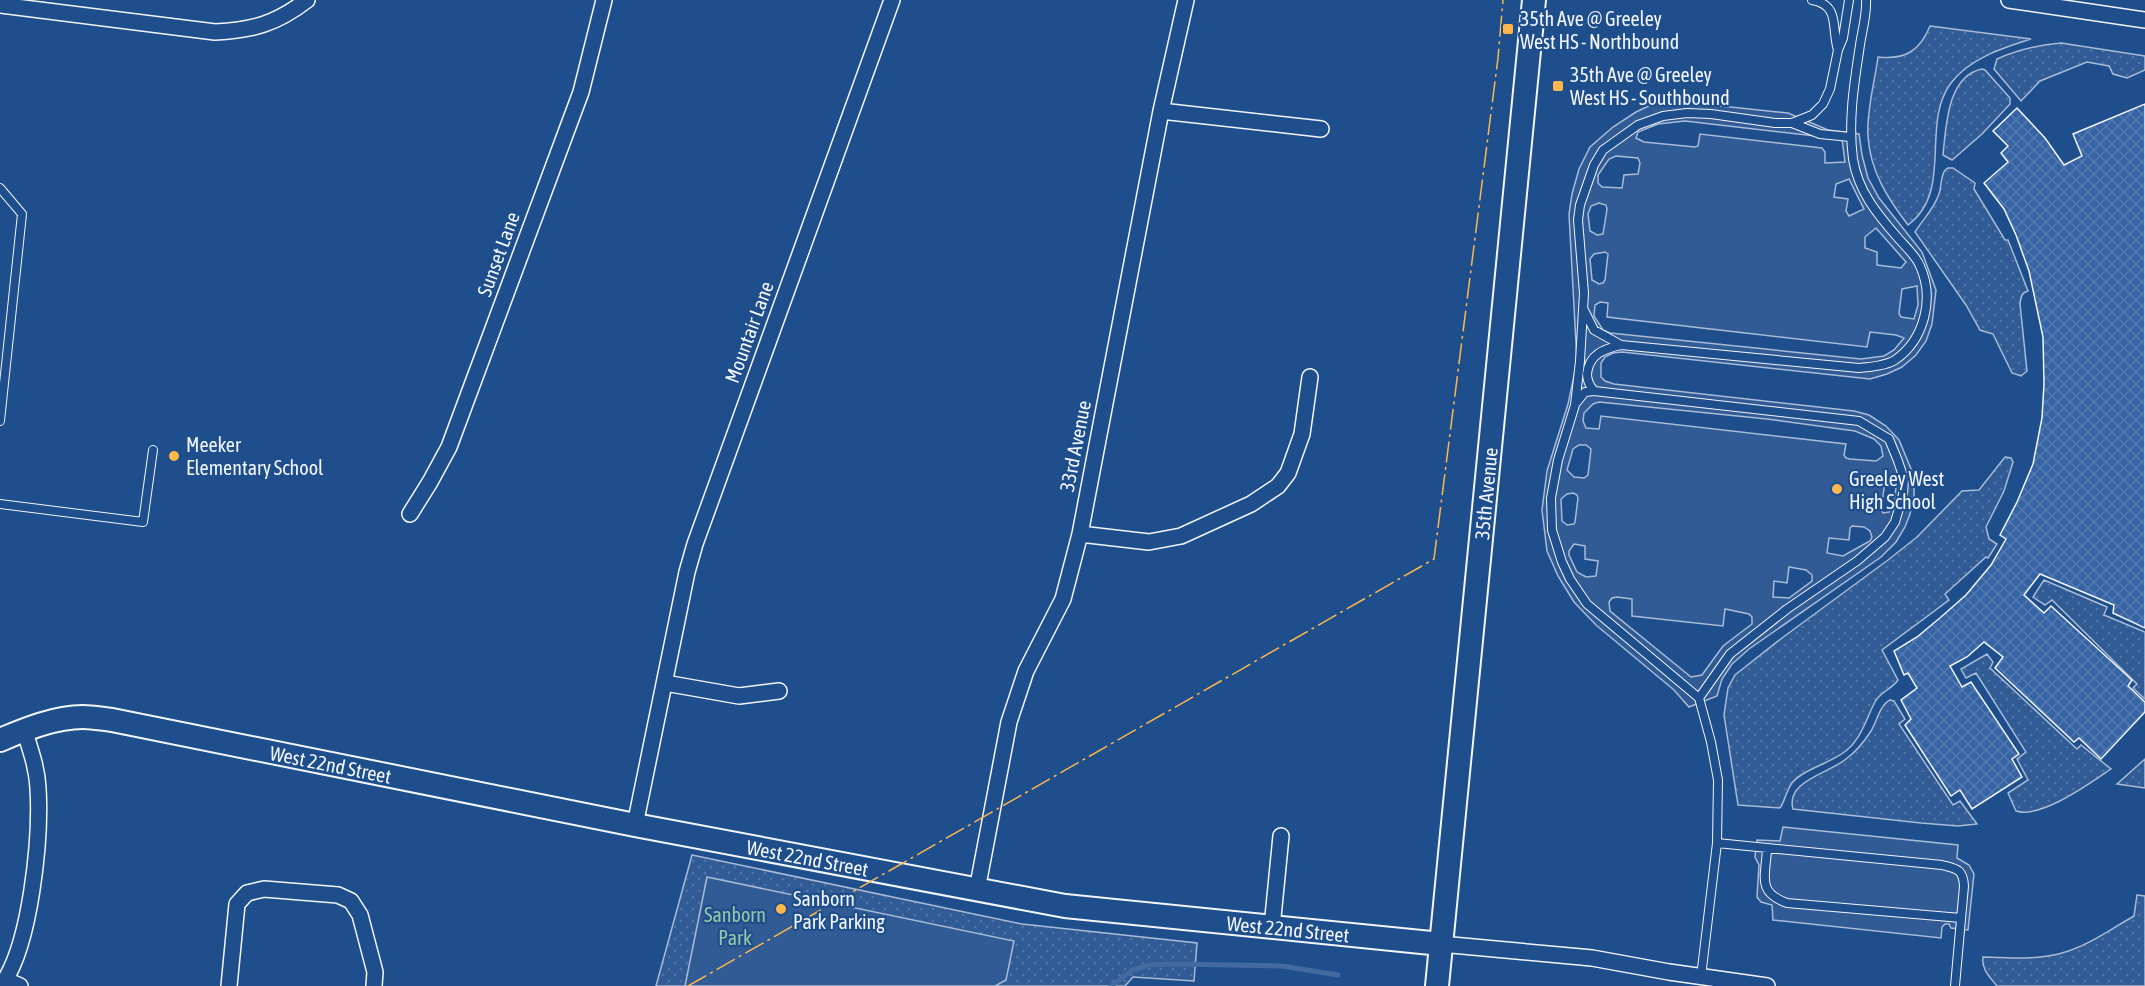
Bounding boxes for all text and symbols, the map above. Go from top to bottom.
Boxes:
place label: 35th Ave @ Greeley West HS - Northbound [1520,7,1679,53]
marker: 35th Ave @ Greeley West HS - Northbound [1501,22,1515,36]
place label: 35th Ave @ Greeley West HS - Southbound [1570,63,1730,109]
marker: 35th Ave @ Greeley West HS - Southbound [1551,79,1565,93]
street label: Sunset Lane [472,209,524,299]
street label: Mountair Lane [720,278,778,386]
street label: 33rd Avenue [1055,399,1095,493]
place label: Meeker Elementary School [186,433,324,479]
street label: 35th Avenue [1469,446,1501,541]
marker: Meeker Elementary School [167,449,181,463]
place label: Greeley West High School [1849,467,1945,513]
marker: Greeley West High School [1830,482,1844,496]
street label: West 22nd Street [268,741,394,787]
street label: West 22nd Street [745,835,871,880]
place label: Sanborn Park Parking [793,887,885,933]
marker: Sanborn Park Parking [774,902,788,916]
park label: Sanborn Park [704,903,766,949]
street label: West 22nd Street [1226,911,1351,946]

